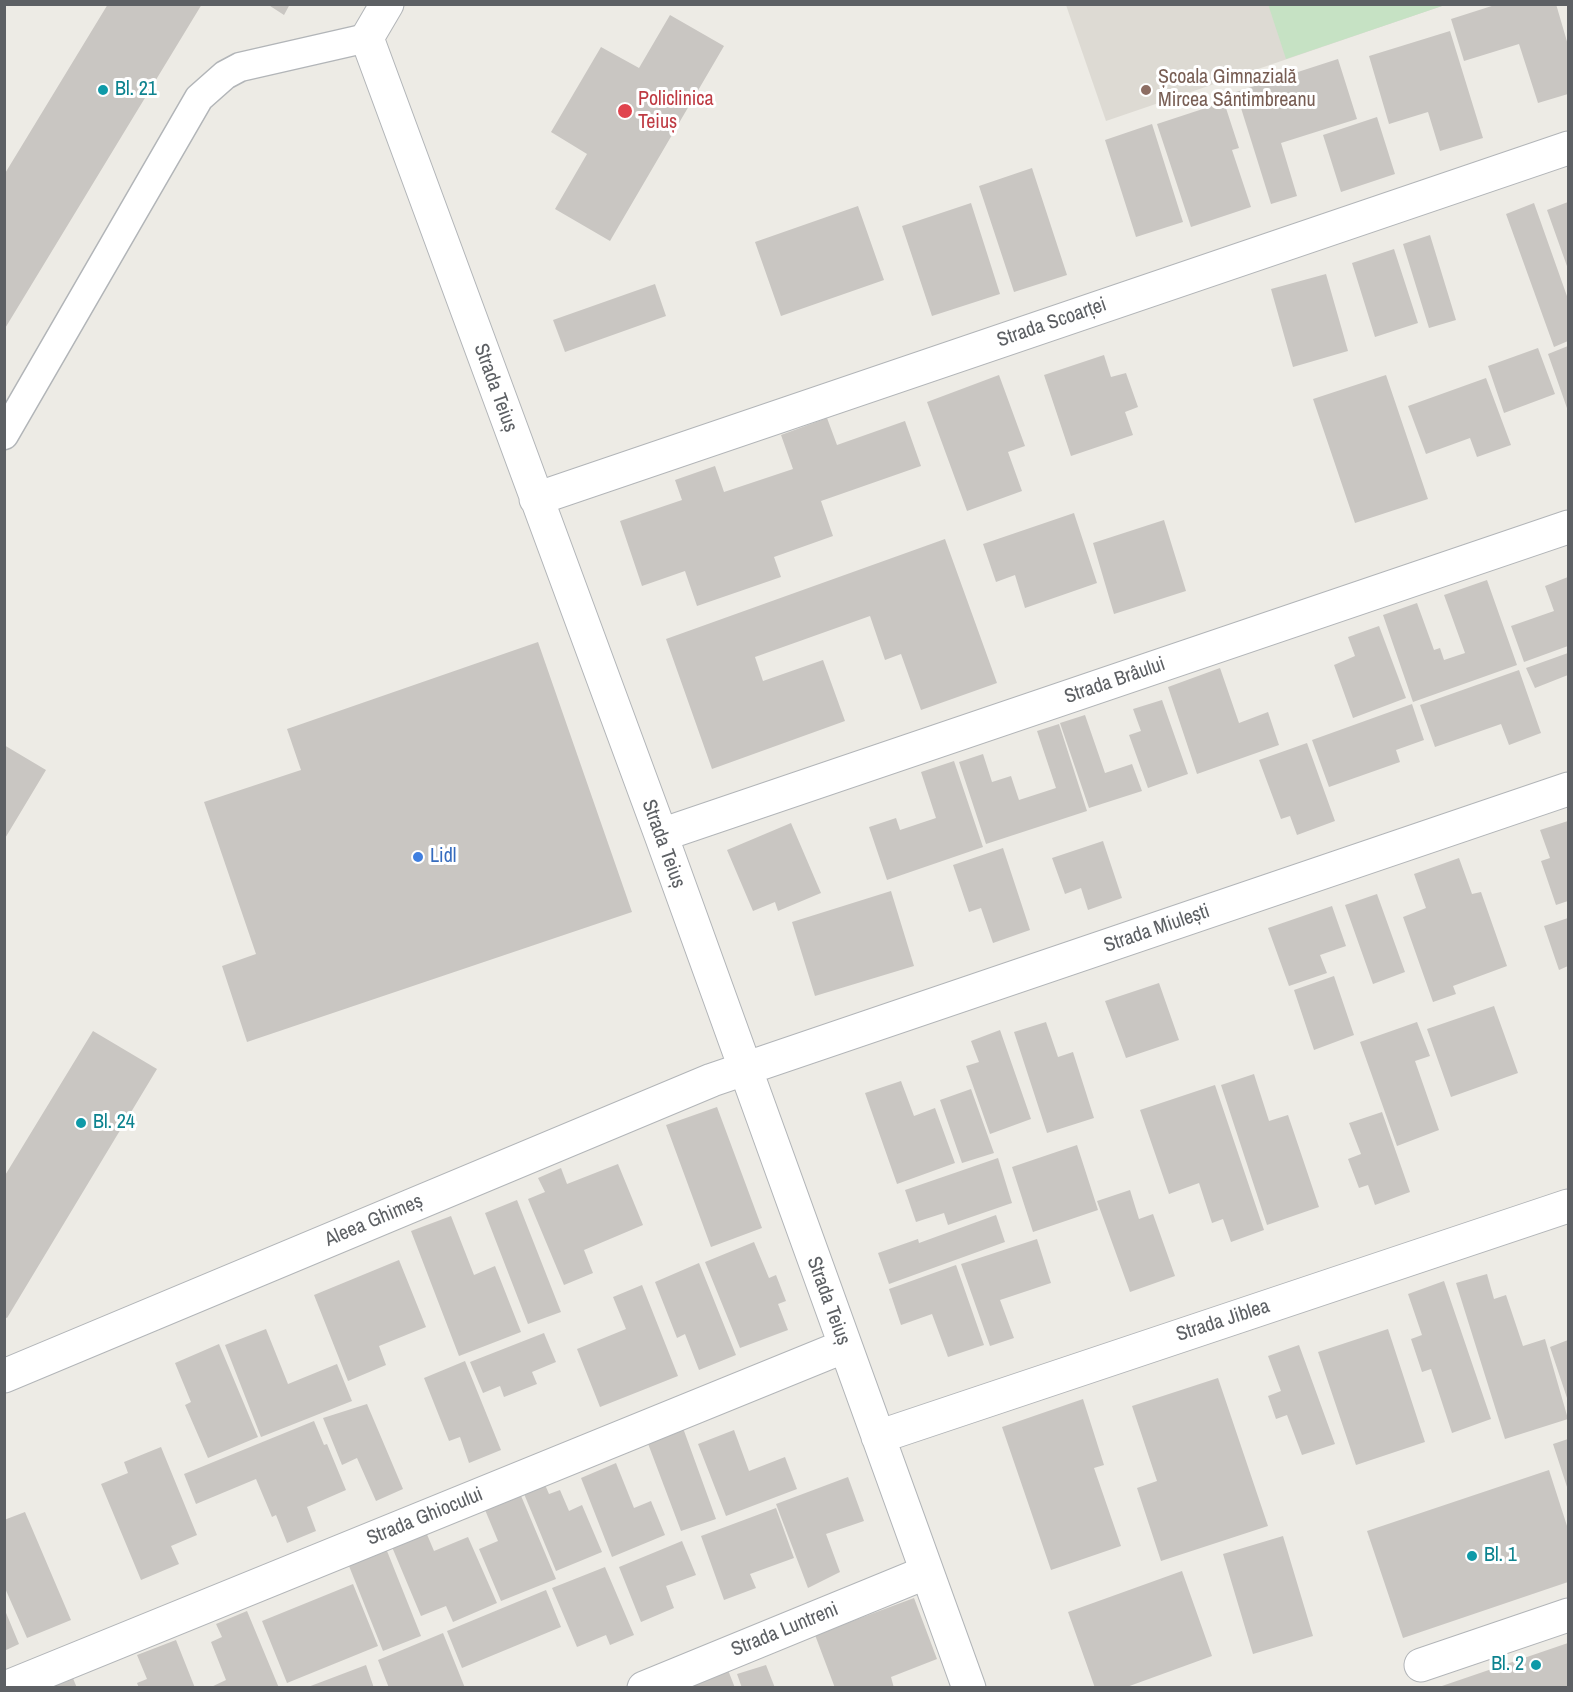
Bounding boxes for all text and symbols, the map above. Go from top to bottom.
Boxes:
place label: Școala Gimnazială Mircea Sântimbreanu [1158,66,1316,113]
place label: Bl. 21 [115,78,157,102]
marker: Bl. 21 [96,83,110,97]
marker: Școala Gimnazială Mircea Sântimbreanu [1139,83,1153,97]
place label: Policlinica Teiuș [638,88,714,135]
marker: Policlinica Teiuș [616,102,634,120]
street label: Strada Scoarței [994,293,1110,353]
street label: Strada Teiuș [468,341,522,435]
street label: Strada Brâului [1062,653,1168,709]
street label: Strada Teiuș [636,797,690,891]
place label: Lidl [430,845,456,869]
marker: Lidl [411,850,425,864]
street label: Strada Miulești [1101,900,1213,958]
place label: Bl. 24 [93,1111,135,1135]
marker: Bl. 24 [74,1116,88,1130]
street label: Aleea Ghimeș [321,1190,427,1252]
street label: Strada Teiuș [801,1254,855,1348]
street label: Strada Jiblea [1173,1295,1273,1347]
street label: Strada Ghiocului [363,1483,487,1551]
place label: Bl. 1 [1484,1544,1517,1568]
marker: Bl. 1 [1465,1549,1479,1563]
street label: Strada Luntreni [728,1598,842,1662]
place label: Bl. 2 [1491,1653,1524,1677]
marker: Bl. 2 [1529,1658,1543,1672]

